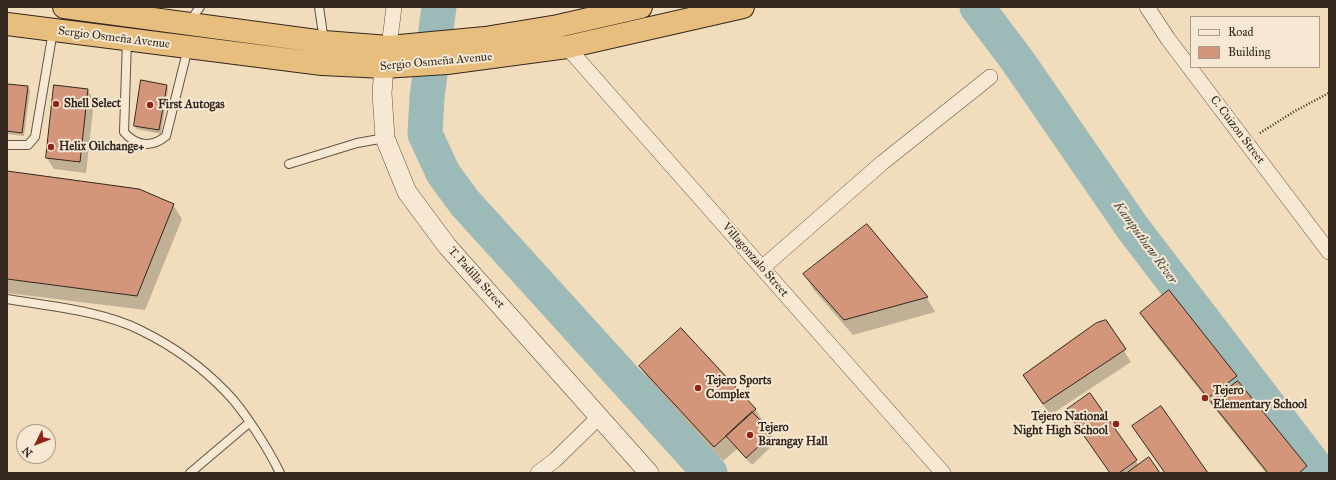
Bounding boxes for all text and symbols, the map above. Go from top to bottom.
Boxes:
legend [1190,16,1320,68]
street label: Sergio Osmeña Avenue [57,24,171,52]
text: Road [1228,25,1254,39]
text: Building [1228,45,1270,59]
street label: Sergio Osmeña Avenue [379,50,493,74]
street label: C. Cuizon Street [1207,93,1267,167]
place label: Shell Select [64,97,121,111]
place label: First Autogas [158,98,225,112]
marker: Shell Select [51,99,61,109]
marker: First Autogas [145,100,155,110]
place label: Helix Oilchange+ [59,140,144,154]
marker: Helix Oilchange+ [46,142,56,152]
water label: Kamputhaw River [1110,199,1180,287]
street label: Villagonzalo Street [719,220,791,300]
street label: T. Padilla Street [445,244,507,312]
place label: Tejero Sports Complex [706,374,771,402]
marker: Tejero Sports Complex [693,383,703,393]
place label: Tejero Elementary School [1213,384,1307,412]
marker: Tejero Elementary School [1200,393,1210,403]
place label: Tejero National Night High School [1013,410,1108,438]
marker: Tejero National Night High School [1111,419,1121,429]
place label: Tejero Barangay Hall [758,421,828,449]
north arrow [16,424,56,464]
marker: Tejero Barangay Hall [745,430,755,440]
text: N [20,444,36,460]

